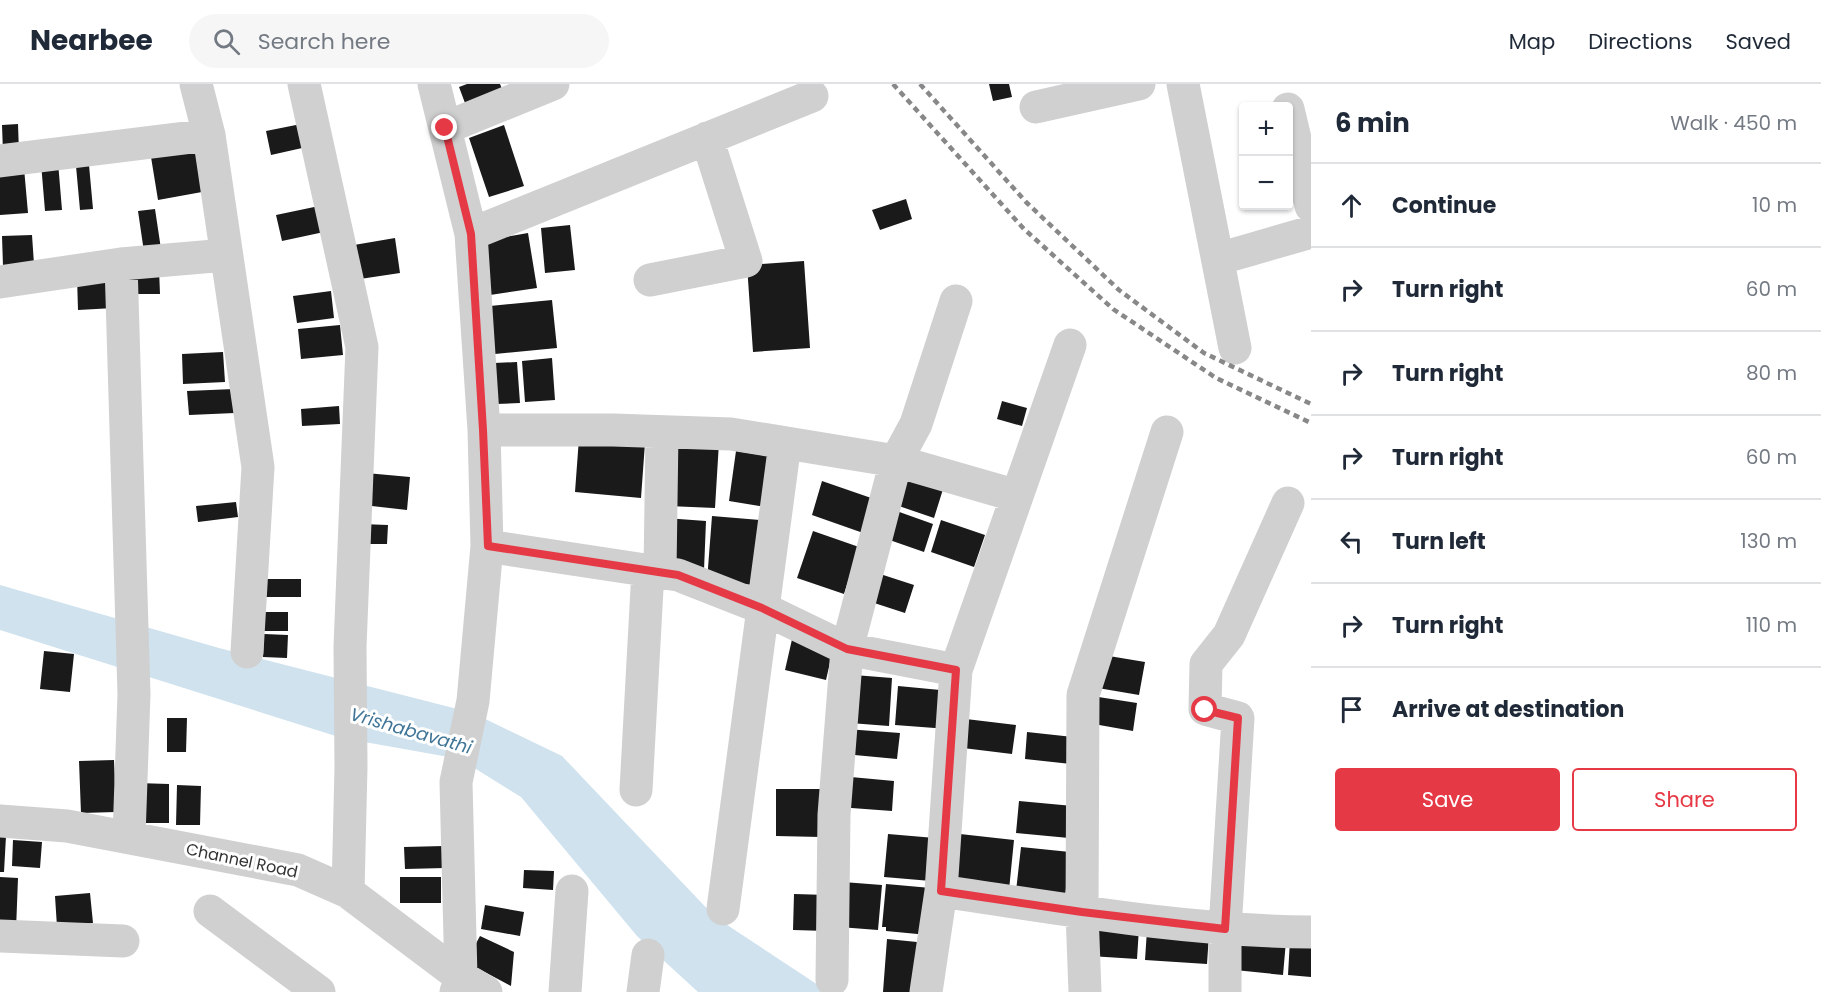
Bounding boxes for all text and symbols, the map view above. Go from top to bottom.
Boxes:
search box [189,14,609,68]
text: Nearbee [30,21,153,60]
icon: search [210,25,243,58]
text: Search here [258,26,390,57]
text: Map [1509,27,1555,56]
text: Directions [1588,27,1692,56]
text: Saved [1725,27,1791,56]
map controls [1239,102,1293,210]
button: + [1239,102,1293,156]
text: 6 min [1335,105,1410,141]
text: Walk · 450 m [1670,109,1797,137]
route end [431,114,457,140]
button: − [1239,156,1293,210]
icon: ahead [1335,189,1368,222]
text: Continue [1392,190,1496,221]
text: 10 m [1752,191,1797,219]
icon: right [1335,273,1368,306]
text: Turn right [1392,274,1503,305]
text: 60 m [1746,275,1797,303]
icon: right [1335,357,1368,390]
text: Turn right [1392,358,1503,389]
text: 80 m [1746,359,1797,387]
icon: right [1335,441,1368,474]
text: Turn right [1392,442,1503,473]
text: 60 m [1746,443,1797,471]
icon: left [1335,525,1368,558]
text: Turn left [1392,526,1486,557]
text: 130 m [1740,527,1797,555]
icon: right [1335,609,1368,642]
text: Turn right [1392,610,1503,641]
text: 110 m [1746,611,1797,639]
icon: arrive [1335,693,1368,726]
text: Arrive at destination [1392,694,1624,725]
route start [1191,696,1217,722]
water label: Vrishabavathi [347,701,475,760]
button: Save [1335,768,1560,831]
button: Share [1572,768,1797,831]
street label: Channel Road [184,837,300,884]

